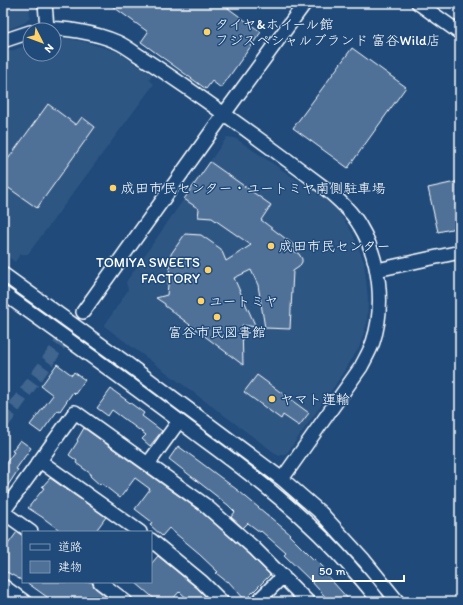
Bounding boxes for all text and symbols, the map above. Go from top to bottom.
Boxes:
place label: タイヤ&ホイール館 フジスペシャルブランド 富谷Wild店 [215,16,441,49]
north arrow [22,22,62,62]
marker: タイヤ&ホイール館 フジスペシャルブランド 富谷Wild店 [202,27,212,37]
text: N [42,41,56,55]
place label: 成田市民センター・ユートミヤ南側駐車場 [121,180,386,197]
marker: 成田市民センター・ユートミヤ南側駐車場 [108,183,118,193]
place label: 成田市民センター [279,238,390,255]
marker: 成田市民センター [266,241,276,251]
place label: TOMIYA SWEETS FACTORY [96,254,200,287]
marker: TOMIYA SWEETS FACTORY [203,265,213,275]
place label: ユートミヤ [209,293,278,310]
marker: ユートミヤ [196,296,206,306]
marker: 富谷市民図書館 [212,312,222,322]
place label: 富谷市民図書館 [168,324,266,341]
place label: ヤマト運輸 [280,391,350,408]
marker: ヤマト運輸 [267,394,277,404]
legend [22,531,152,583]
text: 道路 [58,540,82,554]
scale bar [313,557,404,583]
text: 建物 [58,560,82,574]
text: 50 m [319,564,345,578]

